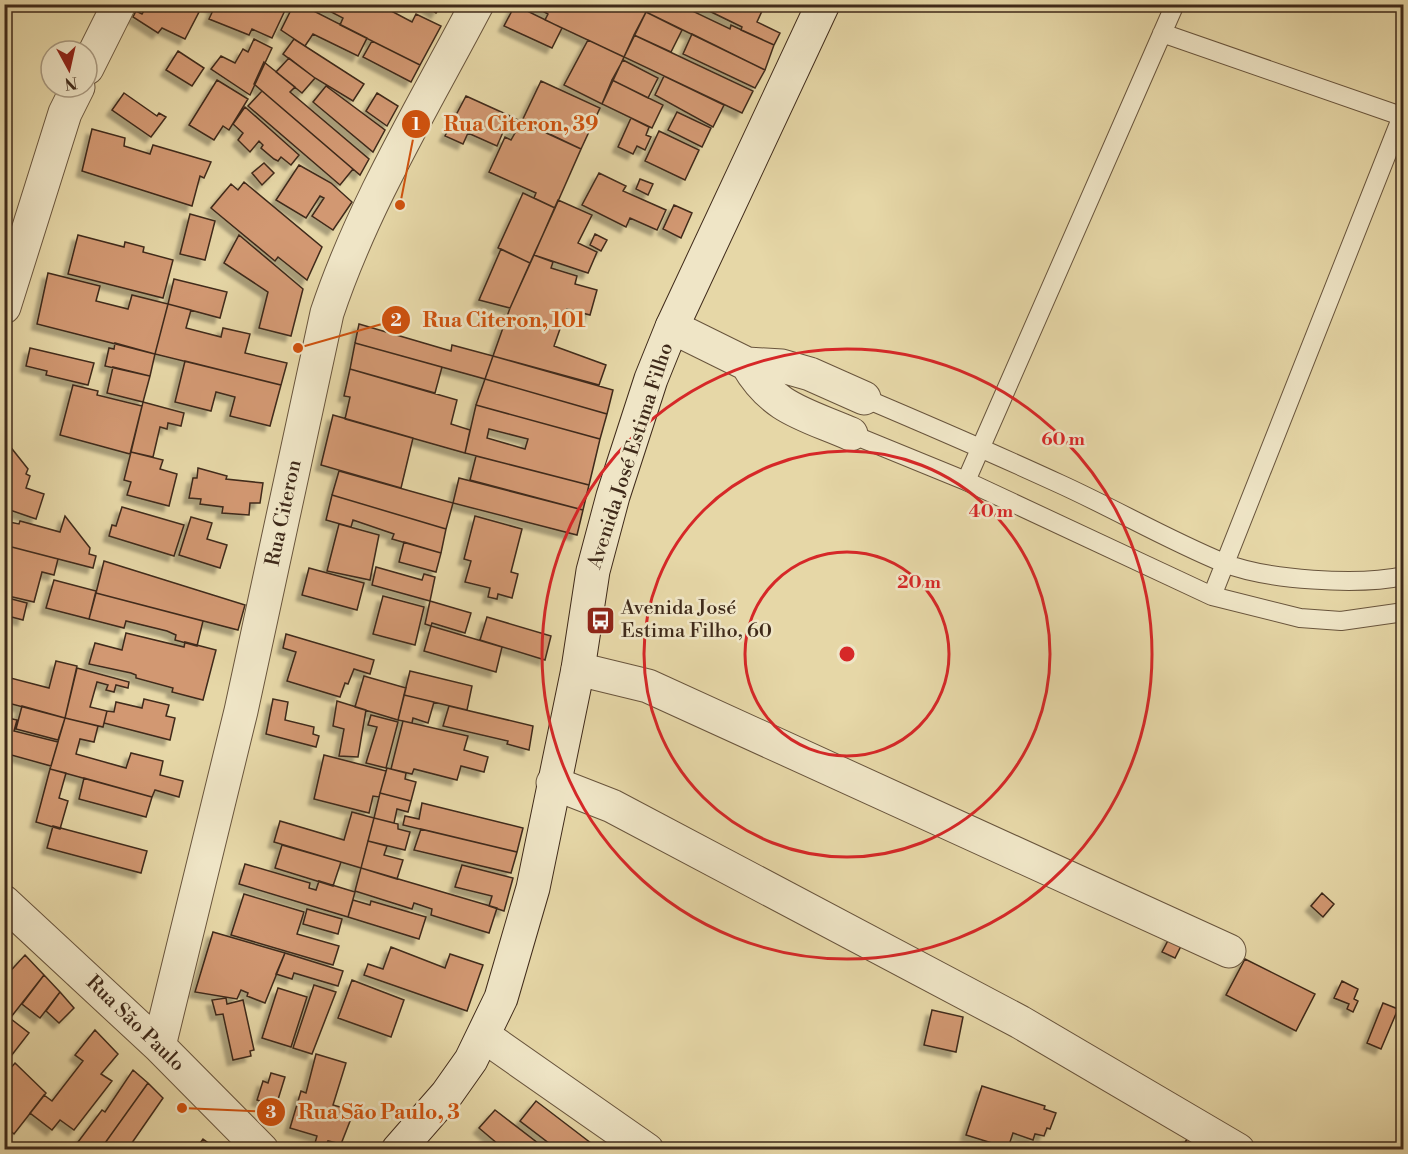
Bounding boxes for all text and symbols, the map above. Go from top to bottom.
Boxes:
north arrow [39,39,99,99]
text: N [63,72,79,94]
callout: Rua Citeron, 39 [401,104,610,143]
text: Rua Citeron, 39 [444,112,598,138]
text: 1 [412,113,421,136]
callout: Rua Citeron, 101 [381,300,598,339]
text: Rua Citeron, 101 [422,308,586,334]
text: 2 [390,309,402,332]
street label: Avenida José Estima Filho [582,340,679,573]
text: 60 m [1041,428,1085,451]
street label: Rua Citeron [261,457,307,568]
text: 40 m [969,500,1014,523]
text: 20 m [897,571,941,594]
place label: Avenida José Estima Filho, 60 [620,596,772,644]
bus stop icon: Avenida José Estima Filho, 60 [584,604,616,636]
centre of rings [837,644,857,664]
street label: Rua São Paulo [80,971,190,1077]
callout: Rua São Paulo, 3 [256,1092,472,1131]
text: Rua São Paulo, 3 [298,1100,460,1126]
text: 3 [266,1101,277,1124]

